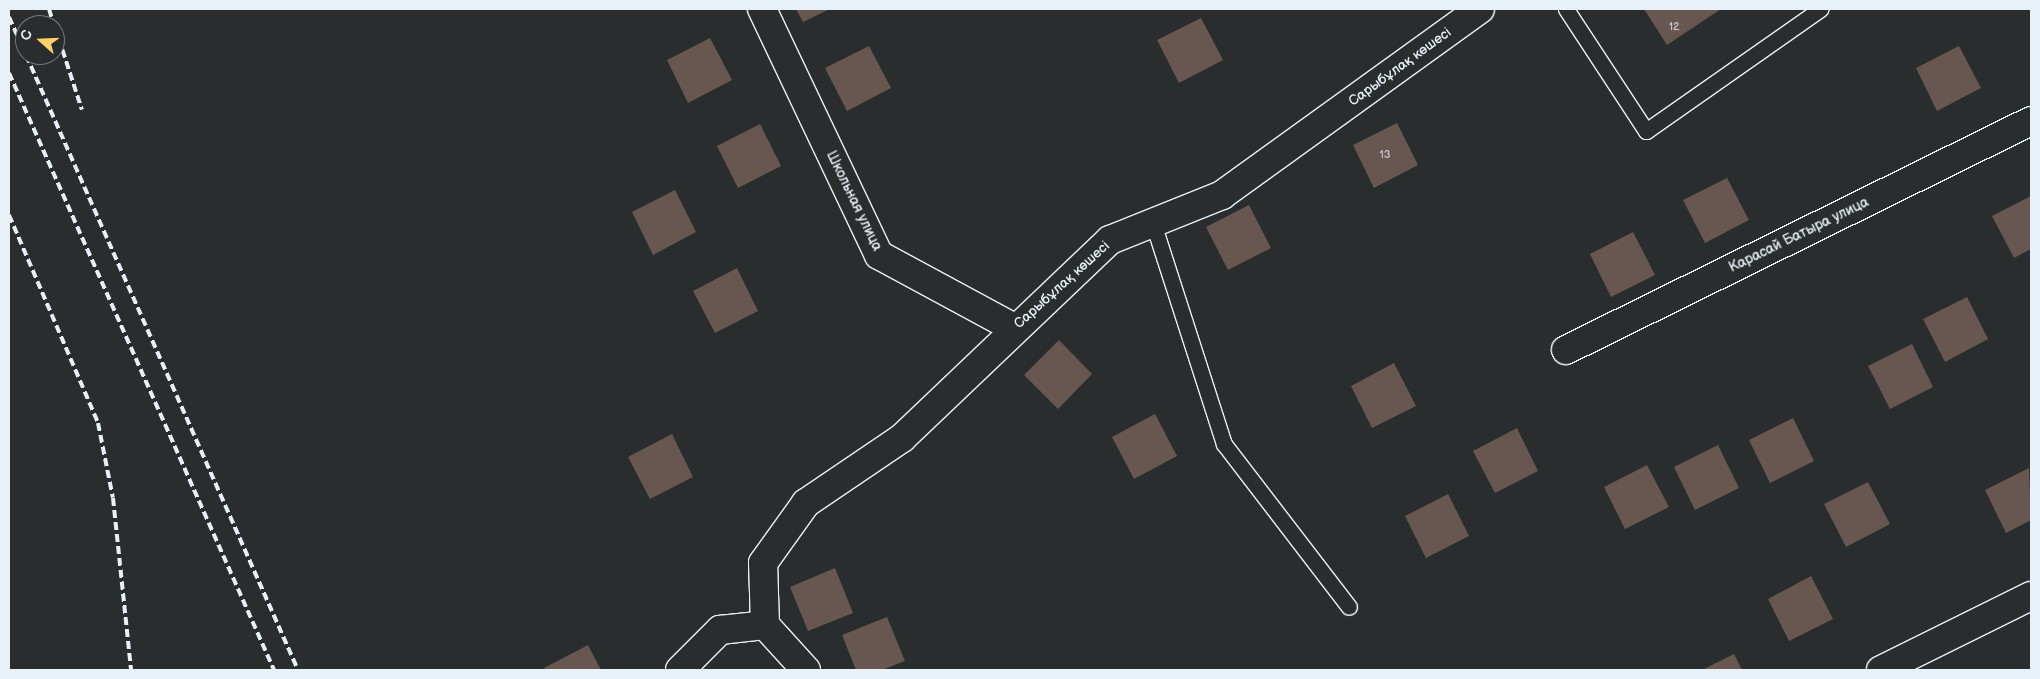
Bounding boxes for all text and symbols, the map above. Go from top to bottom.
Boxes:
north arrow [15,15,65,65]
house number: 12 [1669,20,1679,34]
street label: Сарыбұлақ көшесі [1345,24,1455,110]
text: С [17,28,36,43]
street label: Школьная улица [822,148,886,254]
house number: 13 [1379,148,1391,162]
street label: Карасай Батыра улица [1726,194,1872,276]
street label: Сарыбұлақ көшесі [1011,238,1113,332]

